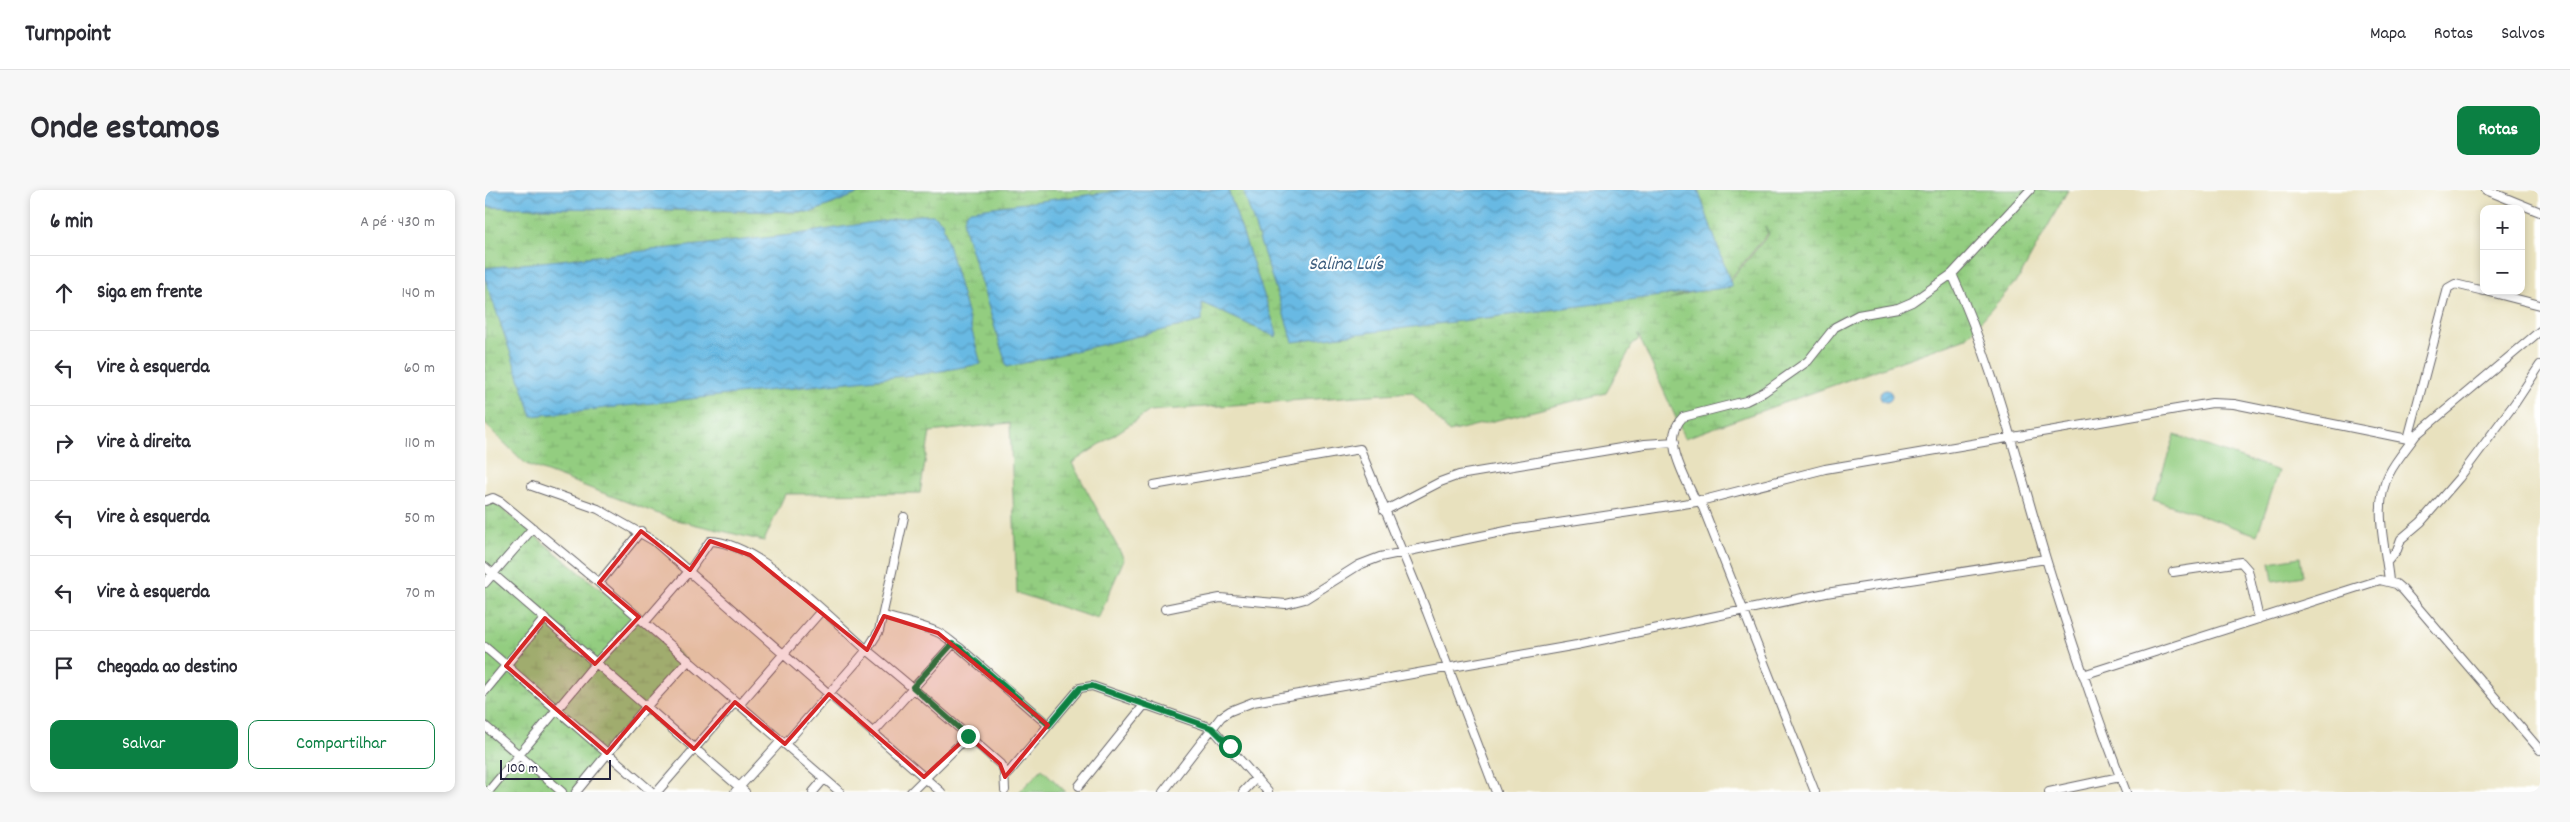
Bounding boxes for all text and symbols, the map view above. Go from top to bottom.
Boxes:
text: Turnpoint [25,18,111,52]
text: Mapa [2370,22,2406,47]
text: Rotas [2434,22,2473,47]
text: Salvos [2501,22,2545,47]
text: Onde estamos [30,105,220,155]
button: Rotas [2457,106,2540,155]
map controls [2480,205,2525,295]
button: + [2480,205,2525,250]
text: 6 min [50,208,93,238]
text: A pé · 430 m [360,211,435,234]
button: − [2480,250,2525,295]
water label: Salina Luís [1309,252,1384,279]
icon: ahead [50,279,78,307]
text: Siga em frente [97,280,202,307]
text: 140 m [401,282,435,305]
icon: left [50,354,78,382]
text: Vire à esquerda [97,355,209,382]
text: 60 m [404,357,435,380]
icon: right [50,429,78,457]
text: Vire à direita [97,430,190,457]
text: 110 m [405,432,435,455]
icon: left [50,504,78,532]
text: Vire à esquerda [97,505,209,532]
text: 50 m [404,507,435,530]
icon: left [50,579,78,607]
text: Vire à esquerda [97,580,209,607]
text: 70 m [405,582,435,605]
icon: arrive [50,654,78,682]
text: Chegada ao destino [97,655,238,682]
button: Salvar [50,720,238,769]
button: Compartilhar [248,720,435,769]
route end [957,725,980,748]
route start [1219,735,1242,758]
scale bar [500,757,611,780]
text: 100 m [507,759,538,779]

